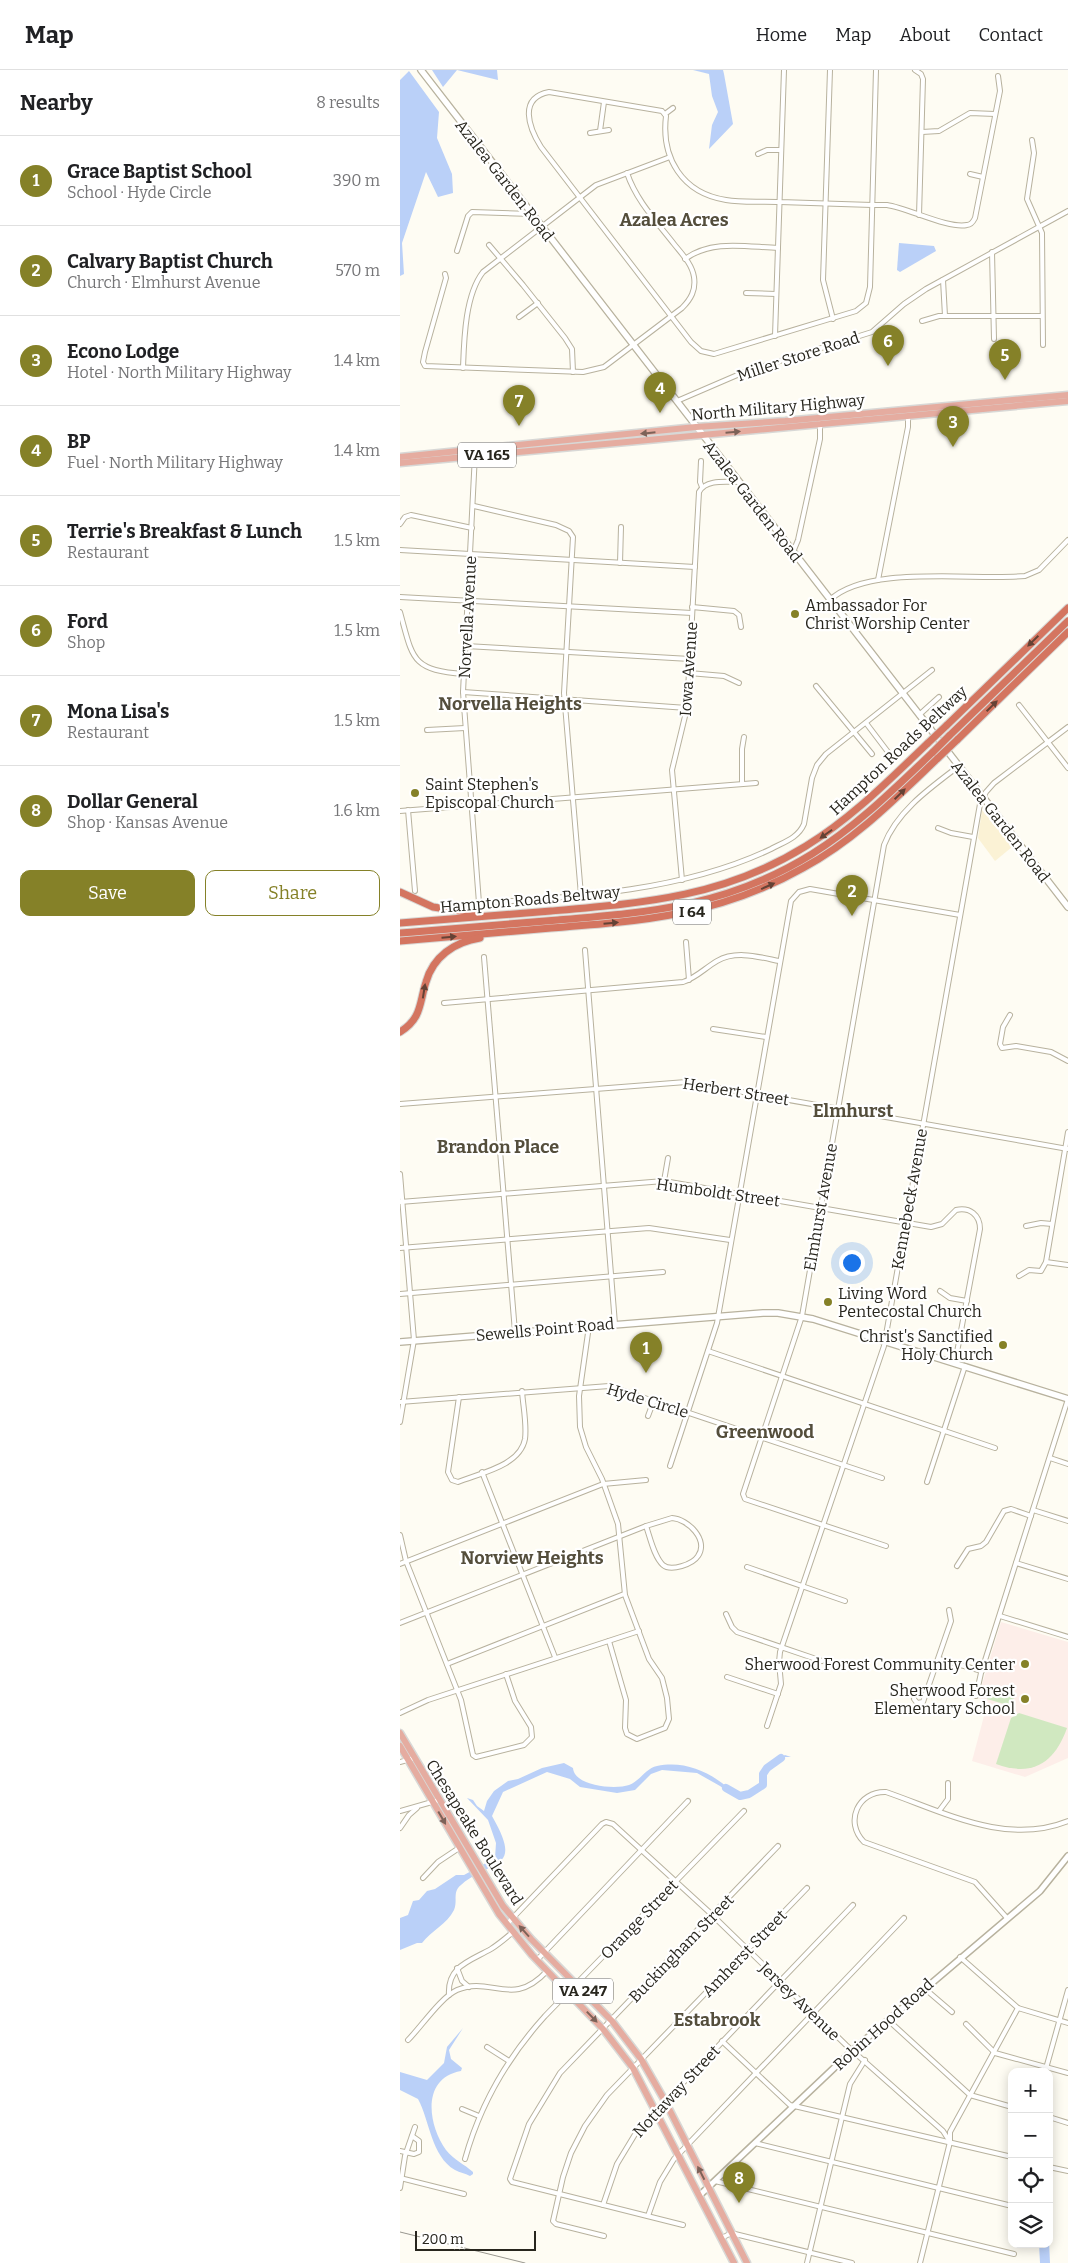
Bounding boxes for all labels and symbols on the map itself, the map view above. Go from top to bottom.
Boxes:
street label: Azalea Garden Road [451,116,558,245]
district label: Azalea Acres [619,209,729,231]
pin: 6 [872,325,904,366]
street label: Miller Store Road [734,328,862,385]
pin: 5 [989,339,1021,380]
pin: 4 [644,372,676,413]
pin: 7 [503,385,535,426]
street label: North Military Highway [690,390,866,425]
pin: 3 [937,406,969,447]
one-way arrow [725,428,741,436]
one-way arrow [639,429,655,437]
street label: Azalea Garden Road [699,437,806,566]
road number: VA 165 [458,442,516,468]
street label: Norvella Avenue [455,555,480,679]
place label: Ambassador For Christ Worship Center [805,596,970,633]
marker: Ambassador For Christ Worship Center [789,608,801,620]
street label: Iowa Avenue [676,621,701,717]
one-way arrow [1027,635,1039,647]
street label: Hampton Roads Beltway [826,681,971,819]
district label: Norvella Heights [438,693,582,715]
one-way arrow [985,700,997,712]
street label: Azalea Garden Road [947,757,1054,886]
place label: Saint Stephen's Episcopal Church [425,775,554,812]
marker: Saint Stephen's Episcopal Church [409,787,421,799]
one-way arrow [894,788,906,800]
one-way arrow [819,829,833,839]
pin: 2 [836,875,868,916]
street label: Hampton Roads Beltway [439,882,622,917]
one-way arrow [761,882,775,890]
road number: I 64 [673,900,711,924]
one-way arrow [603,919,619,927]
one-way arrow [441,932,457,940]
one-way arrow [420,983,428,999]
street label: Herbert Street [681,1074,791,1109]
district label: Elmhurst [813,1100,893,1122]
street label: Kennebeck Avenue [888,1127,931,1271]
district label: Brandon Place [437,1136,559,1158]
street label: Elmhurst Avenue [800,1142,841,1272]
street label: Humboldt Street [655,1174,781,1211]
your location [839,1250,865,1276]
place label: Living Word Pentecostal Church [838,1284,982,1321]
marker: Living Word Pentecostal Church [822,1296,834,1308]
street label: Sewells Point Road [475,1314,616,1345]
place label: Christ's Sanctified Holy Church [859,1327,993,1364]
pin: 1 [630,1332,662,1373]
marker: Christ's Sanctified Holy Church [997,1339,1009,1351]
street label: Hyde Circle [605,1379,691,1422]
district label: Greenwood [716,1421,814,1443]
district label: Norview Heights [460,1547,604,1569]
place label: Sherwood Forest Community Center [745,1655,1015,1674]
marker: Sherwood Forest Community Center [1019,1658,1031,1670]
place label: Sherwood Forest Elementary School [874,1681,1015,1718]
marker: Sherwood Forest Elementary School [1019,1693,1031,1705]
street label: Chesapeake Boulevard [422,1756,527,1909]
one-way arrow [437,1812,446,1825]
street label: Orange Street [597,1876,682,1963]
street label: Buckingham Street [625,1890,738,2006]
street label: Amherst Street [698,1906,791,2001]
one-way arrow [518,1925,530,1937]
street label: Jersey Avenue [755,1957,844,2045]
street label: Robin Hood Road [829,1974,938,2074]
road number: VA 247 [553,1978,613,2004]
district label: Estabrook [674,2009,761,2031]
one-way arrow [586,2010,598,2022]
street label: Nottaway Street [629,2041,724,2141]
pin: 8 [723,2162,755,2203]
one-way arrow [697,2165,705,2180]
scale bar [415,2228,536,2251]

